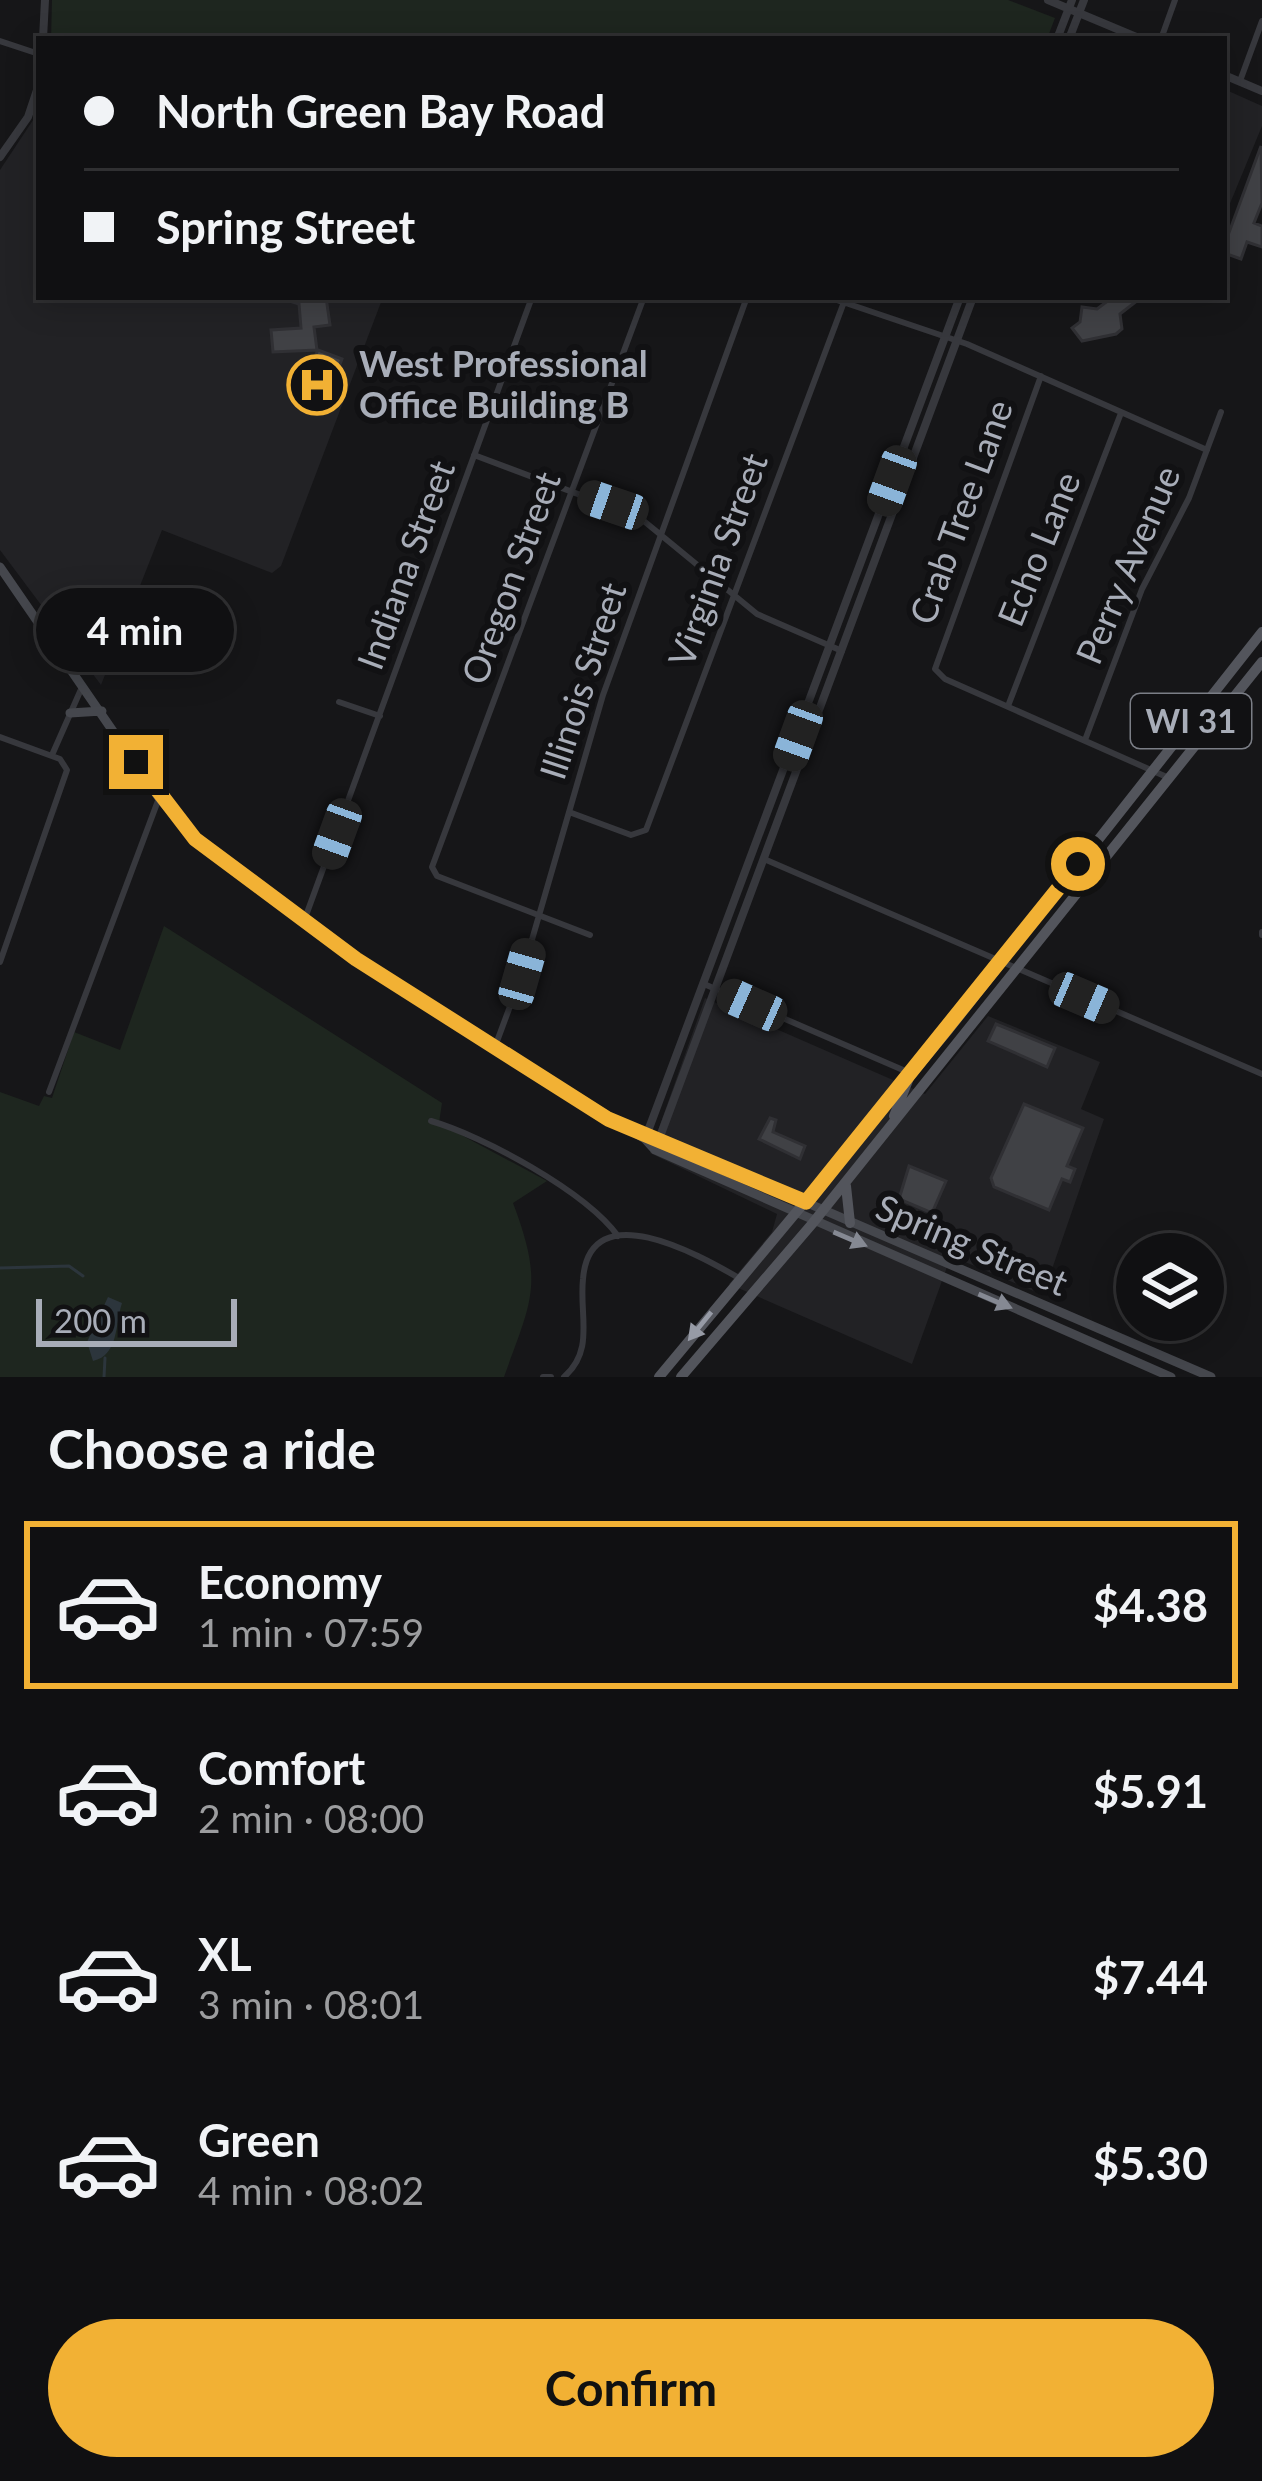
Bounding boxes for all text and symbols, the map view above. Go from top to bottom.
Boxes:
text: North Green Bay Road [156,84,605,138]
text: Spring Street [156,200,415,254]
place label: West Professional Office Building B [359,341,648,426]
hospital icon: West Professional Office Building B [286,354,348,416]
street label: Crab Tree Lane [899,394,1021,630]
car [863,441,921,521]
street label: Virginia Street [658,447,776,672]
street label: Indiana Street [347,454,463,675]
street label: Perry Avenue [1066,459,1189,670]
street label: Oregon Street [451,465,569,690]
street label: Echo Lane [987,465,1089,632]
car [573,476,653,534]
street label: Illinois Street [530,577,635,785]
callout: 4 min [37,588,235,672]
text: 4 min [87,607,183,653]
road number: WI 31 [1131,694,1251,748]
car [769,696,827,776]
route end [109,735,163,789]
car [308,794,366,874]
route start [1051,837,1105,891]
car [495,934,549,1014]
car [1044,967,1124,1029]
car [712,974,792,1036]
street label: Spring Street [870,1184,1075,1304]
one-way arrow [833,1230,868,1250]
map controls [1116,1233,1224,1341]
button: layers [1116,1233,1224,1341]
one-way arrow [978,1292,1014,1311]
scale bar [36,1293,237,1346]
text: 200 m [54,1300,147,1340]
one-way arrow [688,1310,714,1341]
text: Choose a ride [48,1416,376,1481]
icon: car [54,1551,162,1659]
text: Economy [198,1555,382,1609]
text: $4.38 [1093,1578,1208,1632]
text: 1 min · 07:59 [198,1609,424,1655]
icon: car [54,1737,162,1845]
text: Comfort [198,1741,365,1795]
text: $5.91 [1093,1764,1208,1818]
text: 2 min · 08:00 [198,1795,424,1841]
icon: car [54,1923,162,2031]
text: XL [198,1927,252,1981]
text: $7.44 [1093,1950,1208,2004]
text: 3 min · 08:01 [198,1981,424,2027]
icon: car [54,2109,162,2217]
text: Green [198,2113,320,2167]
text: $5.30 [1093,2136,1208,2190]
text: 4 min · 08:02 [198,2167,424,2213]
button: Confirm [48,2319,1214,2457]

